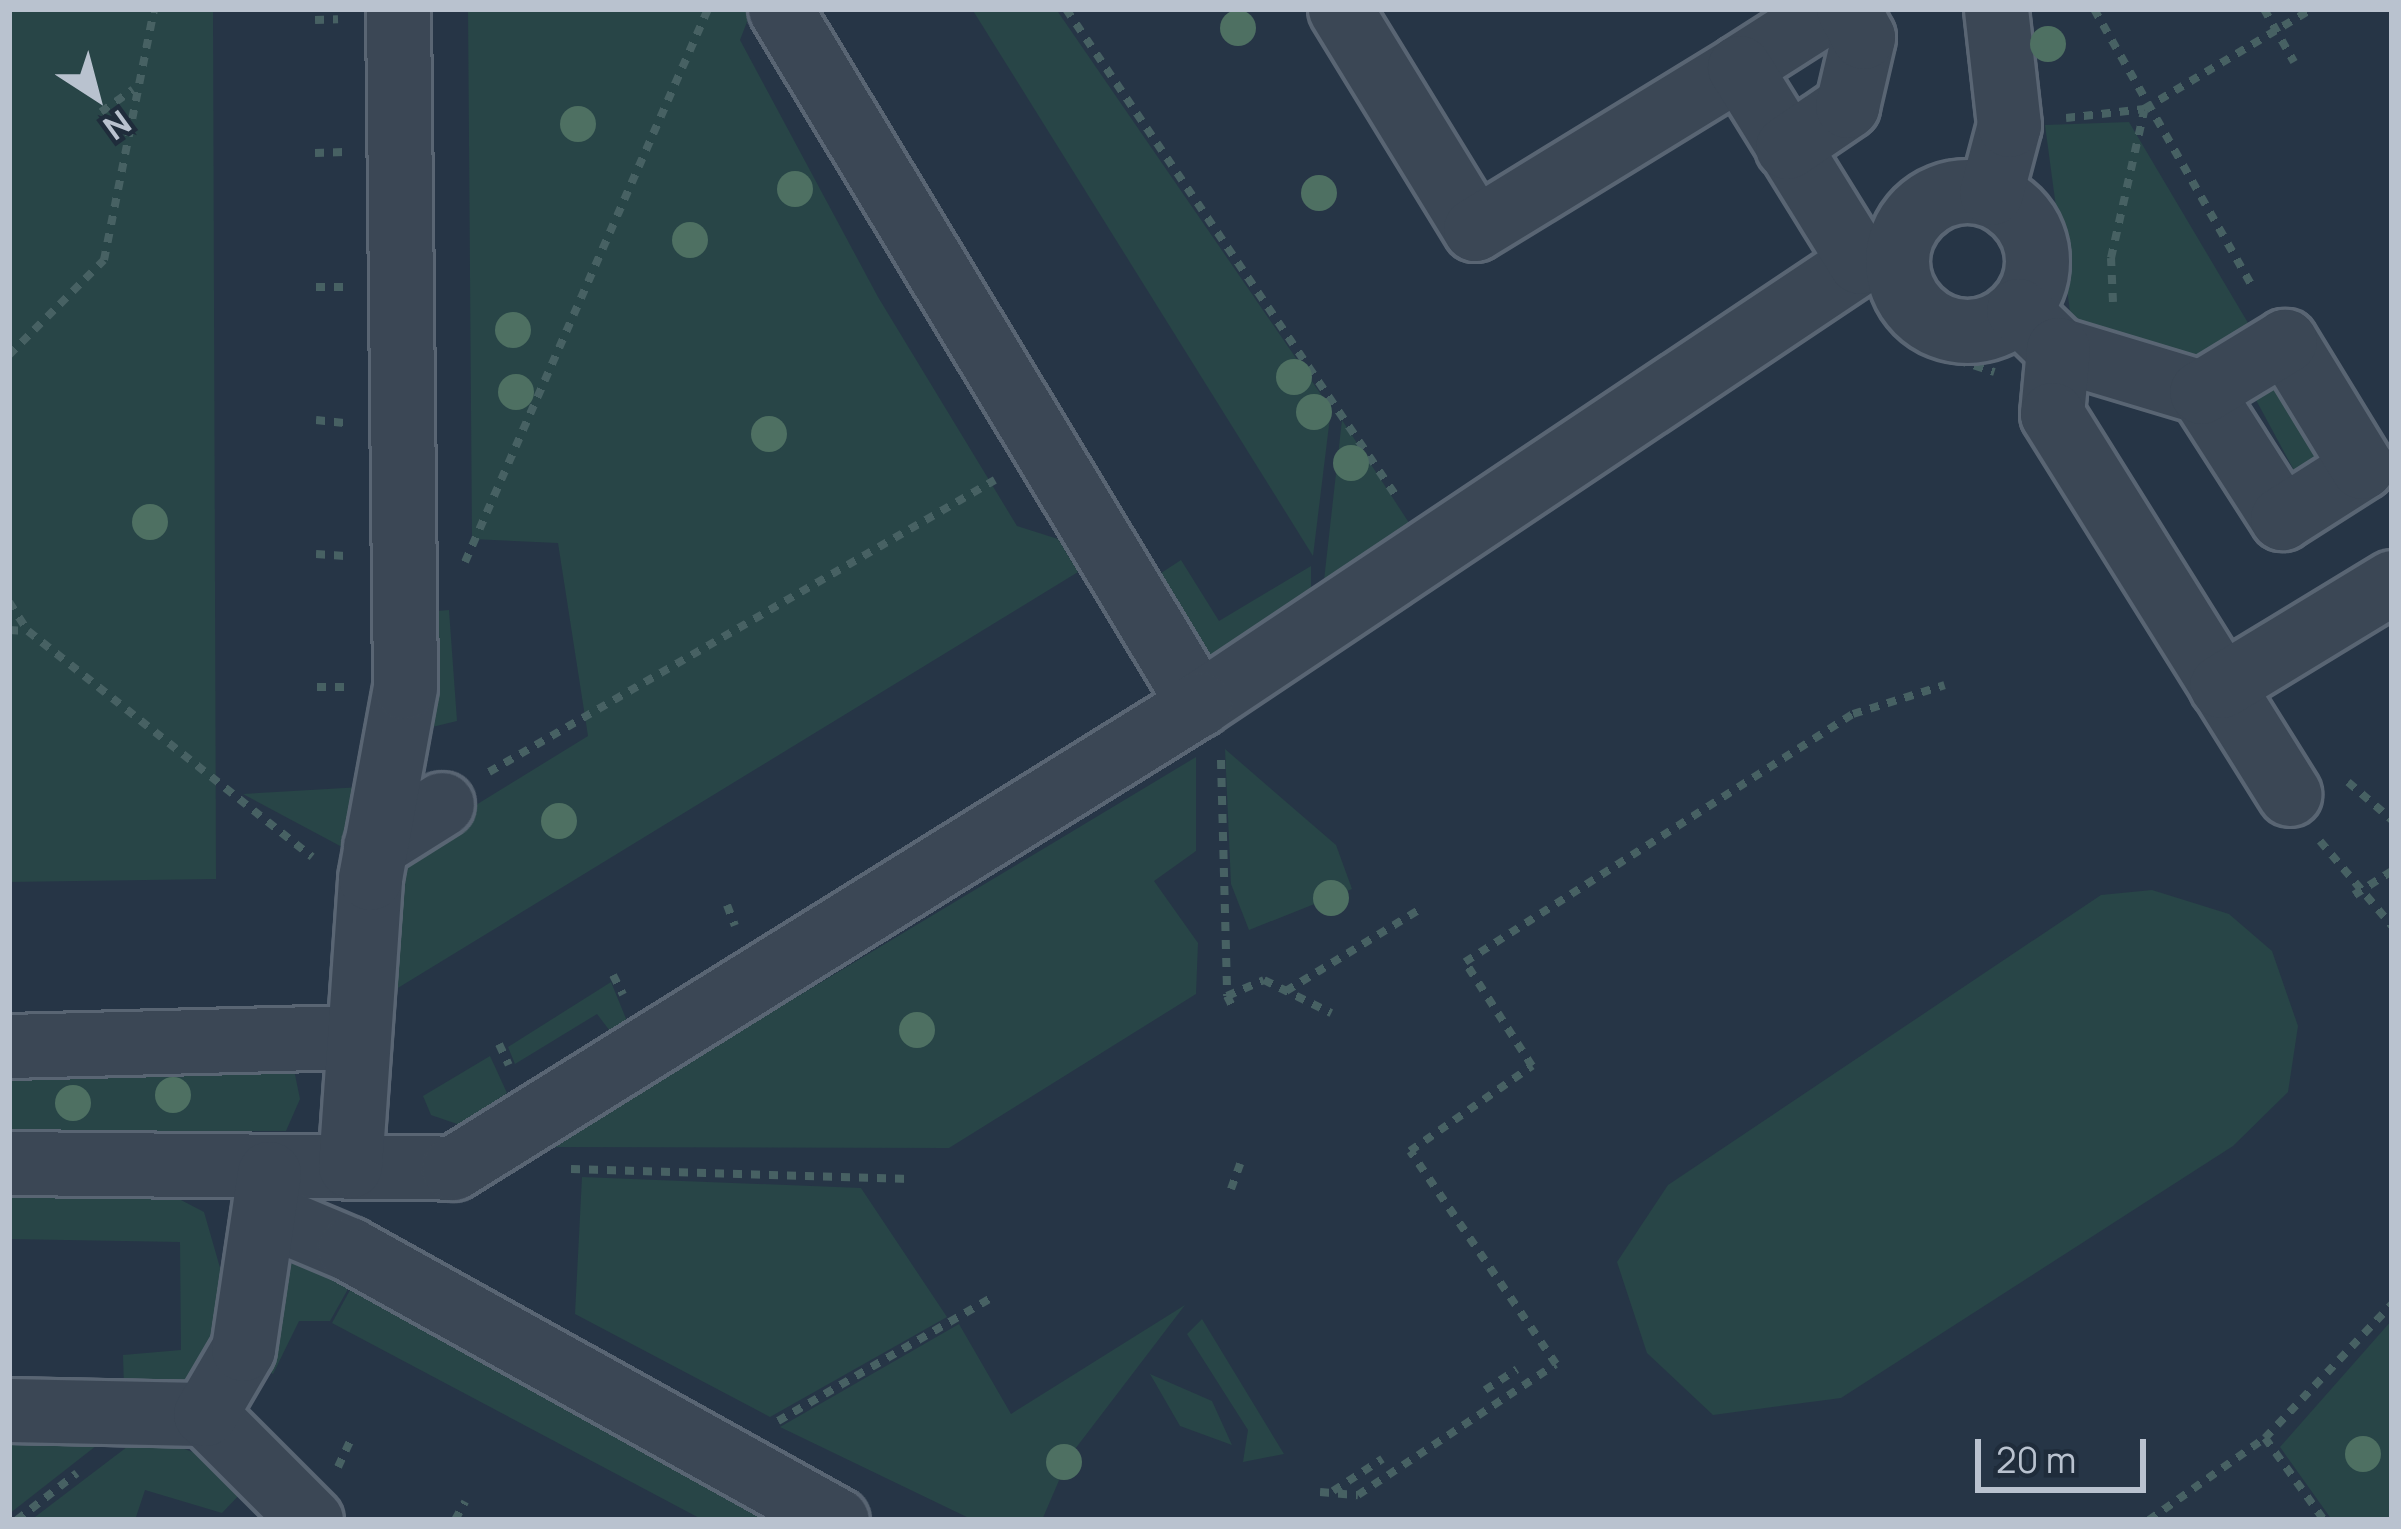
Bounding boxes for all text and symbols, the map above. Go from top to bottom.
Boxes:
north arrow [36,36,156,156]
text: N [95,100,140,151]
scale bar [1981,1415,2152,1489]
text: 20 m [1996,1435,2076,1484]

